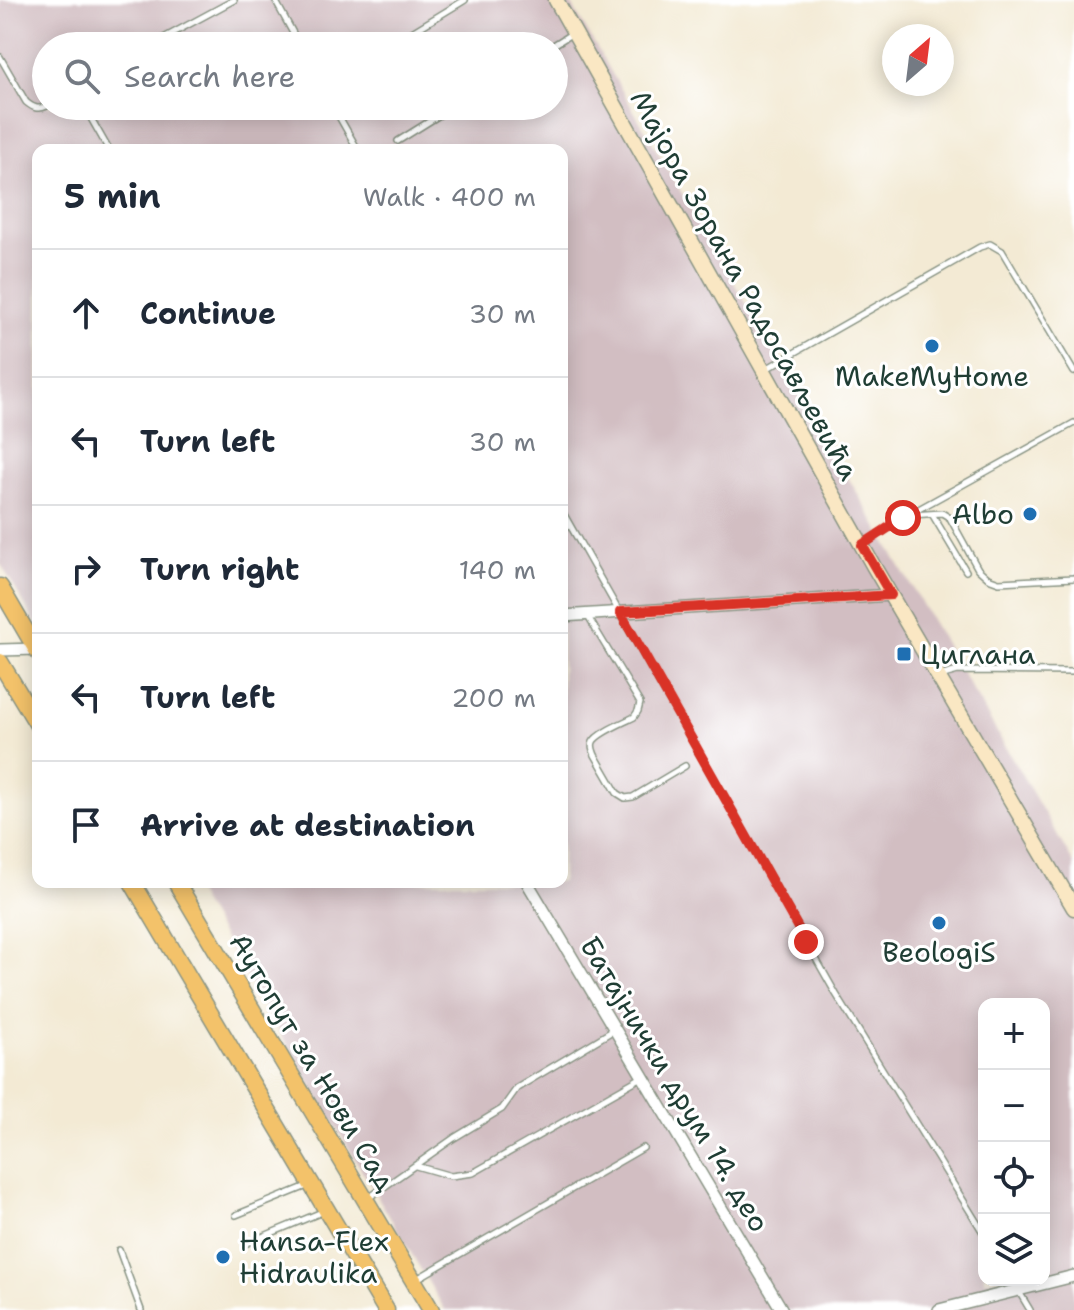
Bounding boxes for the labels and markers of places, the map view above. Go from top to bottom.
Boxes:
marker: MakeMyHome [923,337,941,355]
place label: MakeMyHome [835,357,1029,395]
place label: Albo [952,495,1014,533]
marker: Albo [1021,505,1039,523]
place label: Циглана [920,635,1035,673]
marker: Циглана [895,645,913,663]
marker: BeologiS [930,914,948,932]
place label: BeologiS [882,933,996,971]
place label: Hansa-Flex Hidraulika [239,1222,389,1292]
marker: Hansa-Flex Hidraulika [214,1248,232,1266]

